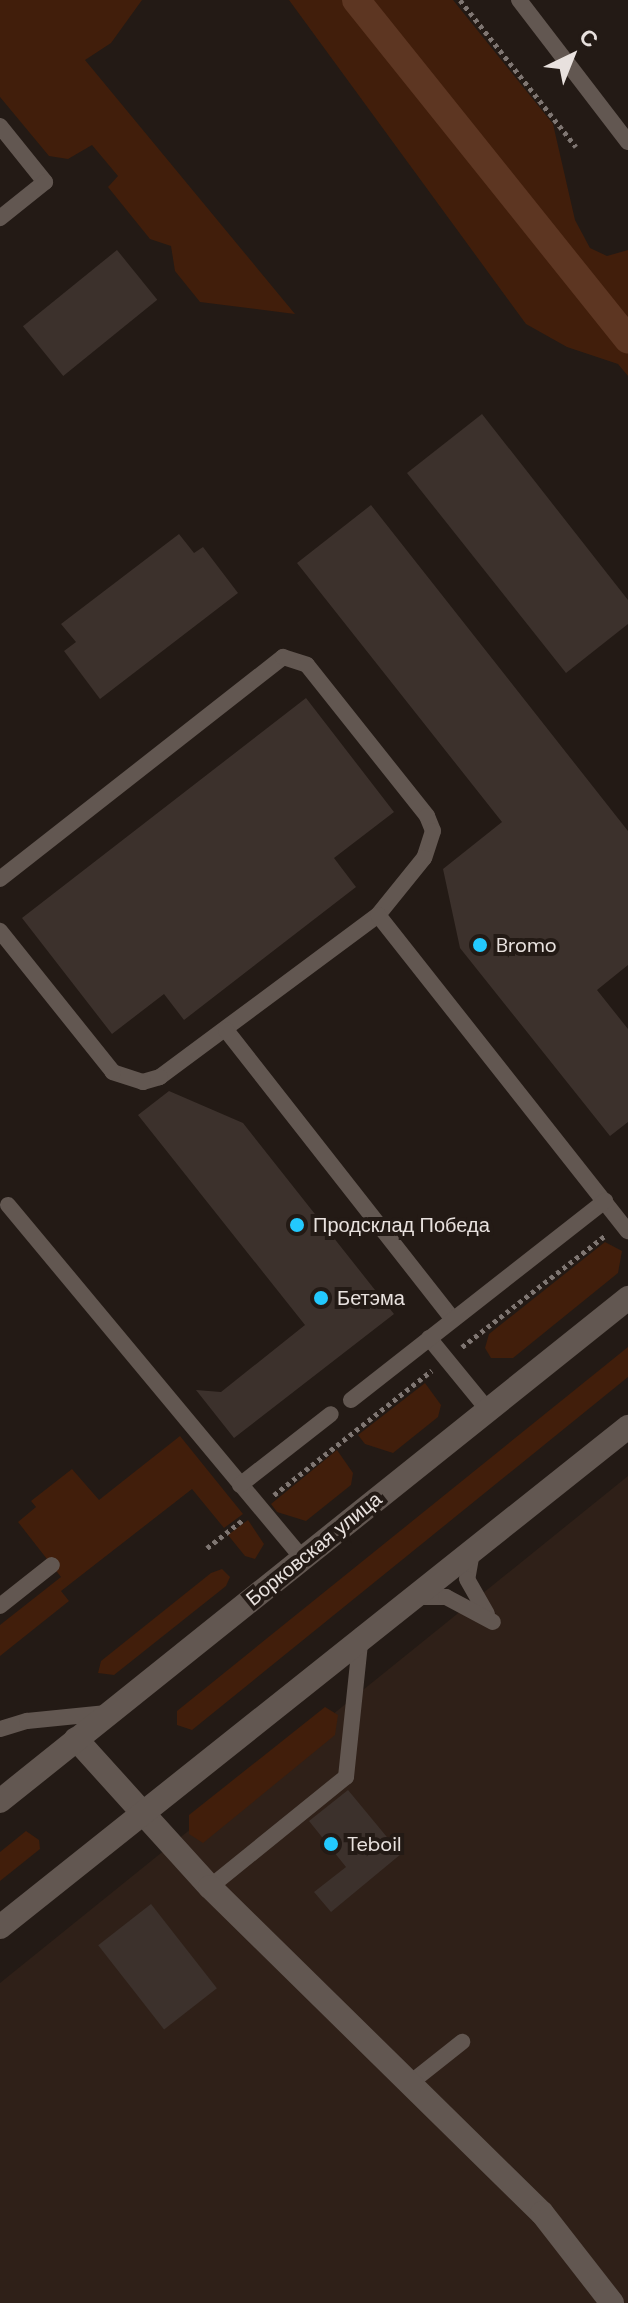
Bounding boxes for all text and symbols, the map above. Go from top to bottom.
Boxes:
north arrow [532,16,612,96]
text: С [573,22,604,54]
place label: Bromo [496,933,557,957]
marker: Bromo [471,936,489,954]
place label: Продсклад Победа [313,1213,490,1237]
marker: Продсклад Победа [288,1216,306,1234]
place label: Бетэма [337,1286,405,1310]
marker: Бетэма [312,1289,330,1307]
street label: Борковская улица [241,1487,387,1611]
place label: Teboil [347,1832,401,1856]
marker: Teboil [322,1835,340,1853]

